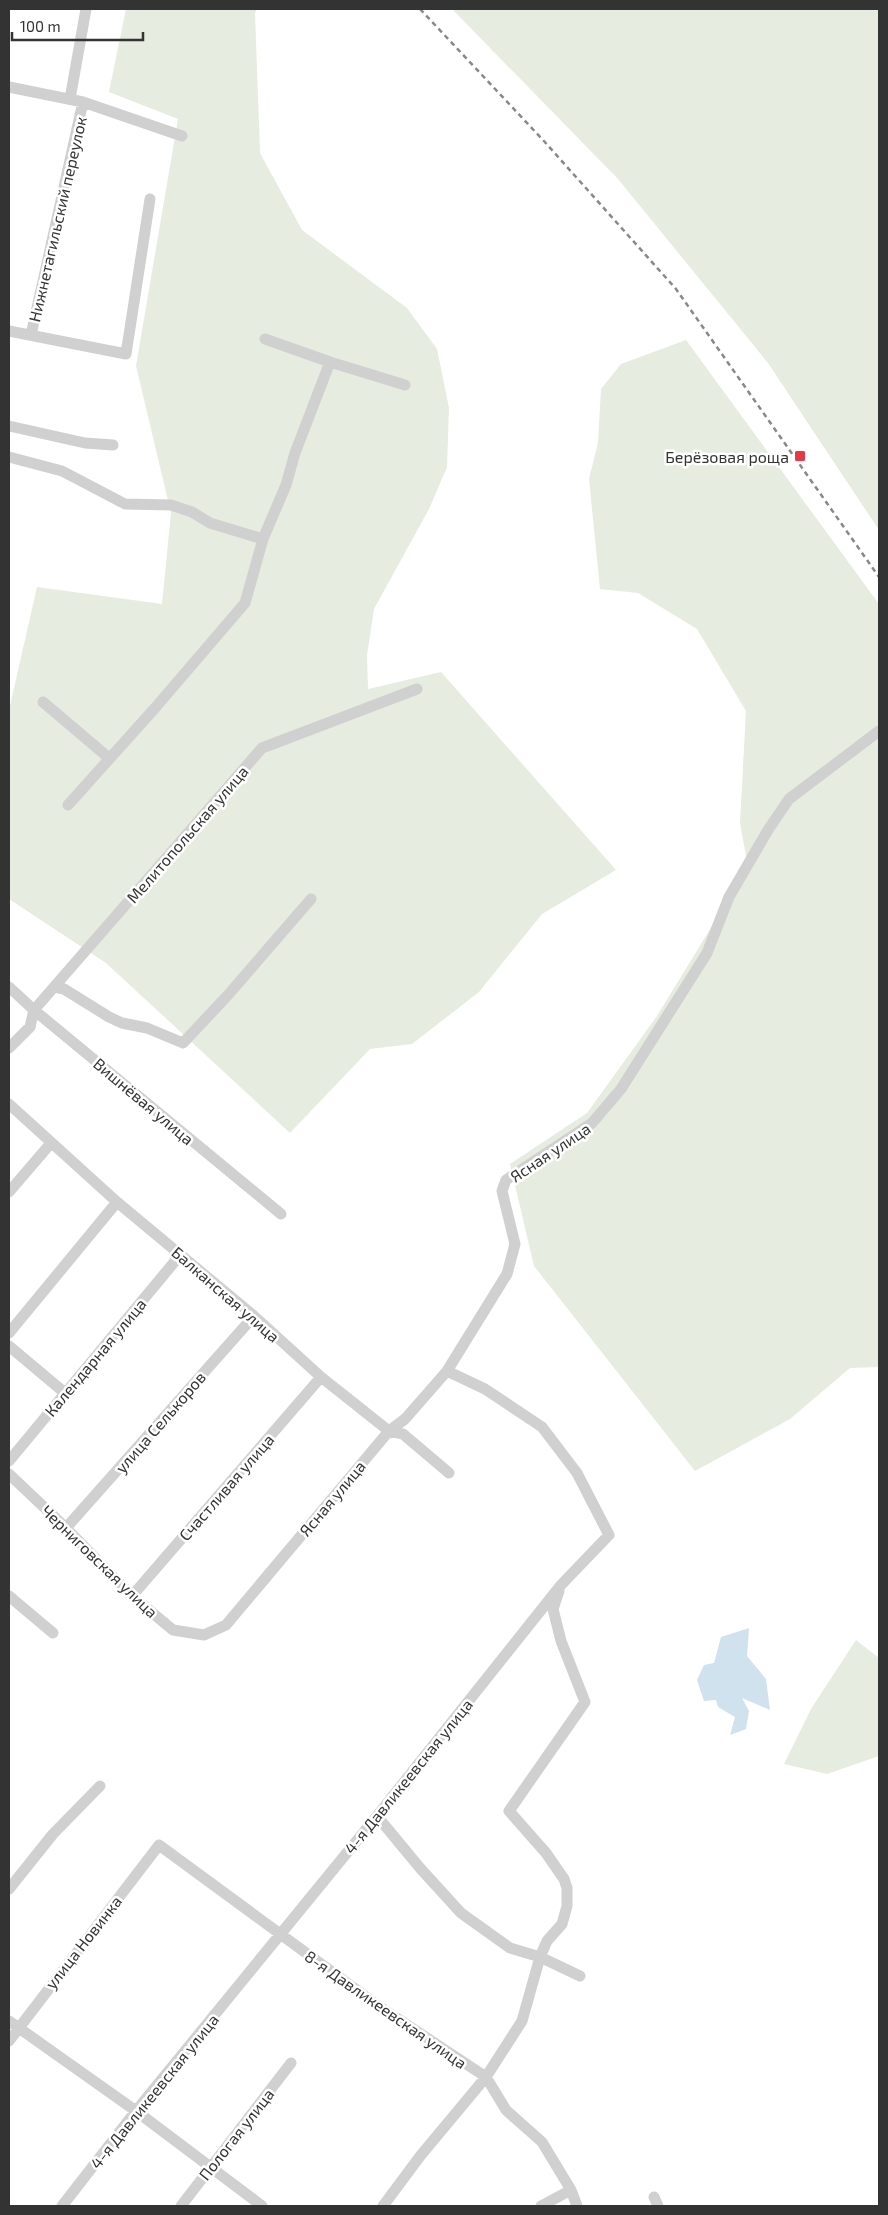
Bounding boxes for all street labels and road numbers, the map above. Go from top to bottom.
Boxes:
street label: Нижнетагильский переулок [24,114,91,324]
street label: Мелитопольская улица [122,762,253,907]
street label: Вишнёвая улица [89,1054,198,1149]
street label: Ясная улица [506,1118,594,1187]
street label: Балканская улица [168,1242,284,1347]
street label: Календарная улица [40,1294,151,1420]
street label: улица Селькоров [111,1367,210,1477]
street label: Счастливая улица [175,1430,278,1545]
street label: Ясная улица [295,1456,370,1540]
street label: Черниговская улица [37,1501,162,1622]
street label: 4-я Давликеевская улица [340,1695,477,1858]
street label: улица Новинка [41,1892,126,1993]
street label: 8-я Давликеевская улица [301,1946,471,2073]
street label: 4-я Давликеевская улица [86,2010,223,2173]
street label: Пологая улица [194,2084,278,2184]

